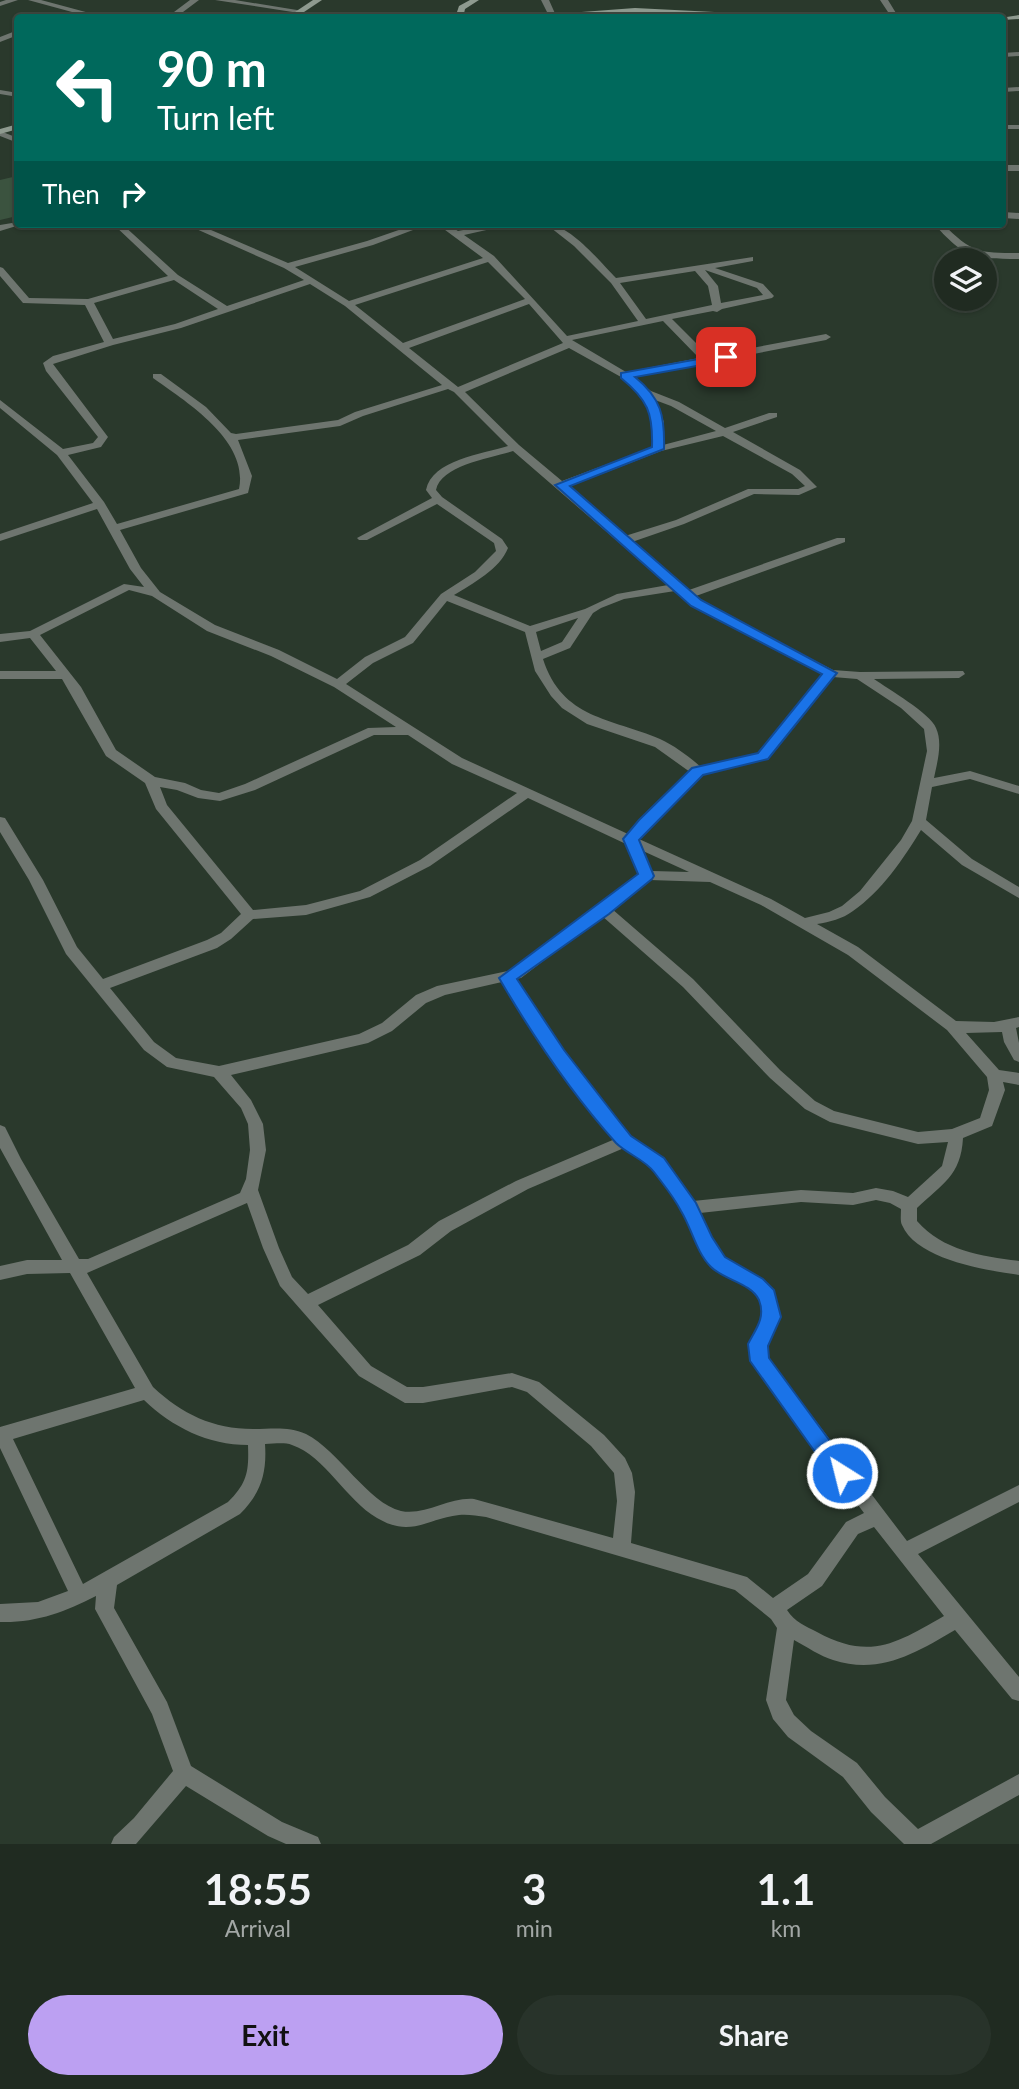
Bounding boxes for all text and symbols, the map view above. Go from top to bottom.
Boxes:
text: 90 m [157,39,267,97]
icon: left [42,42,133,133]
text: Turn left [157,98,274,137]
icon: right [114,175,152,213]
text: Then [42,178,100,210]
map controls [934,248,997,311]
button: layers [934,248,997,311]
pin [696,327,756,387]
icon: arrive [707,338,745,376]
position arrow [805,1436,879,1510]
text: 18:55 [204,1864,312,1914]
text: 3 [522,1864,546,1914]
text: 1.1 [757,1864,815,1914]
text: Arrival [225,1914,291,1942]
text: min [516,1914,553,1942]
text: km [771,1914,801,1942]
button: Exit [28,1995,503,2075]
button: Share [517,1995,991,2075]

